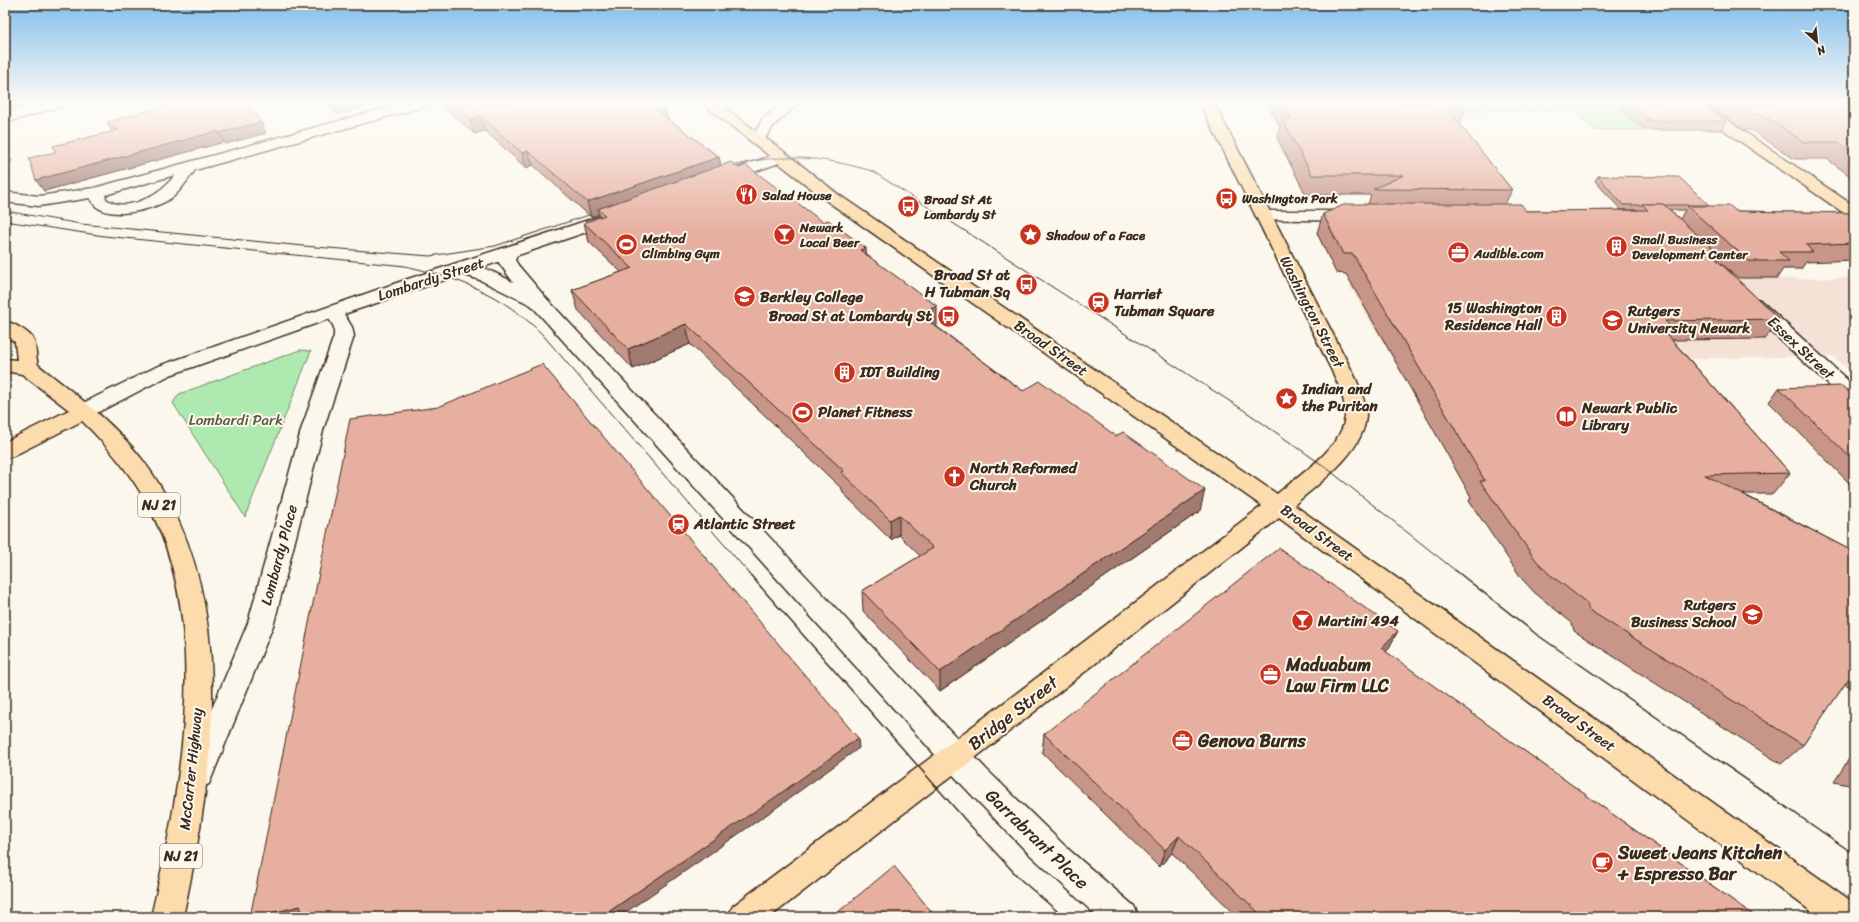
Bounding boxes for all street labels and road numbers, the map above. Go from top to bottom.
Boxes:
street label: Lombardy Street [374,249,488,309]
street label: Washington Street [1272,251,1352,374]
street label: Essex Street [1761,310,1841,387]
street label: Broad Street [1008,313,1094,383]
road number: NJ 21 [138,493,180,517]
street label: Broad Street [1275,497,1360,569]
street label: Lombardy Place [253,501,305,608]
street label: Bridge Street [961,667,1066,759]
street label: Broad Street [1537,687,1622,759]
street label: McCarter Highway [172,707,210,831]
street label: Garrabrant Place [977,781,1097,897]
road number: NJ 21 [160,844,202,868]

